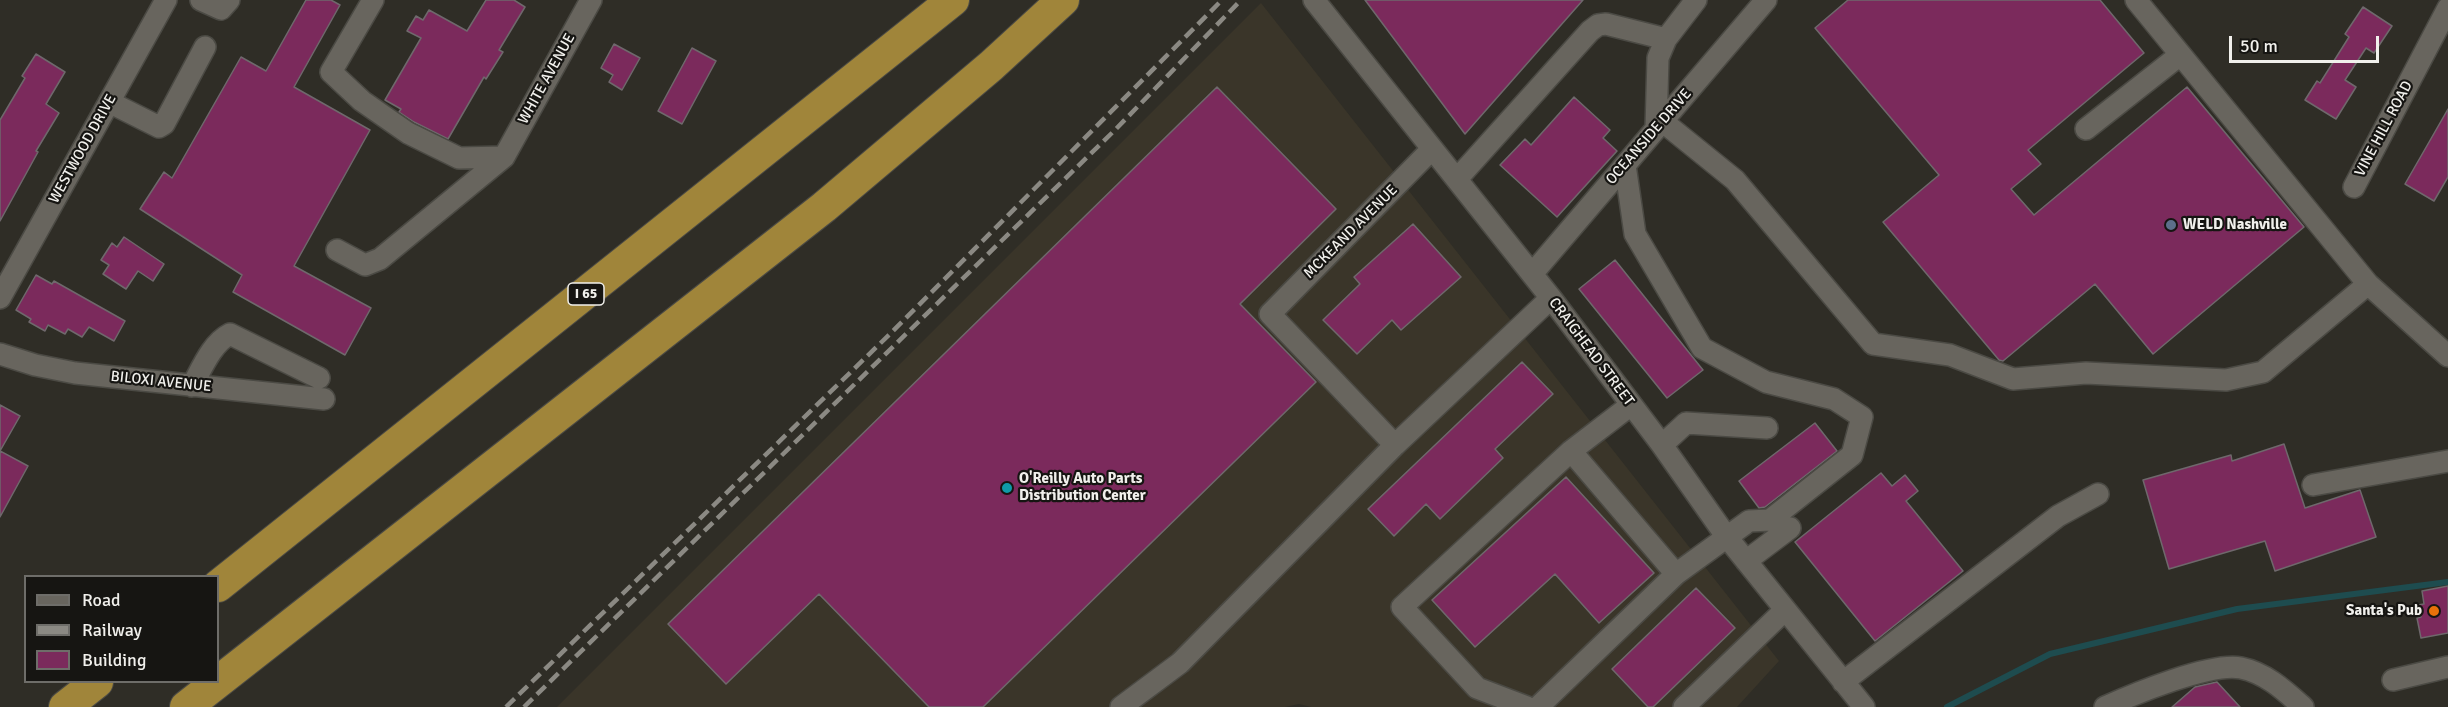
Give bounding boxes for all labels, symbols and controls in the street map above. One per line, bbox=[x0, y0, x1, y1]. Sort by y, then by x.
scale bar bbox=[2232, 24, 2382, 62]
street label: WHITE AVENUE bbox=[515, 31, 579, 127]
text: 50 m bbox=[2240, 35, 2278, 57]
street label: VINE HILL ROAD bbox=[2351, 78, 2417, 180]
street label: OCEANSIDE DRIVE bbox=[1602, 85, 1696, 189]
street label: WESTWOOD DRIVE bbox=[46, 91, 120, 207]
street label: MCKEAND AVENUE bbox=[1300, 181, 1402, 283]
place label: WELD Nashville bbox=[2183, 216, 2287, 234]
marker: WELD Nashville bbox=[2164, 218, 2178, 232]
road number: I 65 bbox=[568, 283, 604, 305]
street label: CRAIGHEAD STREET bbox=[1544, 294, 1638, 410]
street label: BILOXI AVENUE bbox=[110, 368, 212, 396]
place label: O'Reilly Auto Parts Distribution Center bbox=[1019, 470, 1146, 505]
marker: O'Reilly Auto Parts Distribution Center bbox=[1000, 481, 1014, 495]
legend bbox=[24, 575, 219, 683]
text: Road bbox=[82, 589, 121, 611]
place label: Santa's Pub bbox=[2346, 602, 2422, 620]
marker: Santa's Pub bbox=[2427, 604, 2441, 618]
text: Railway bbox=[82, 619, 142, 641]
text: Building bbox=[82, 649, 146, 671]

